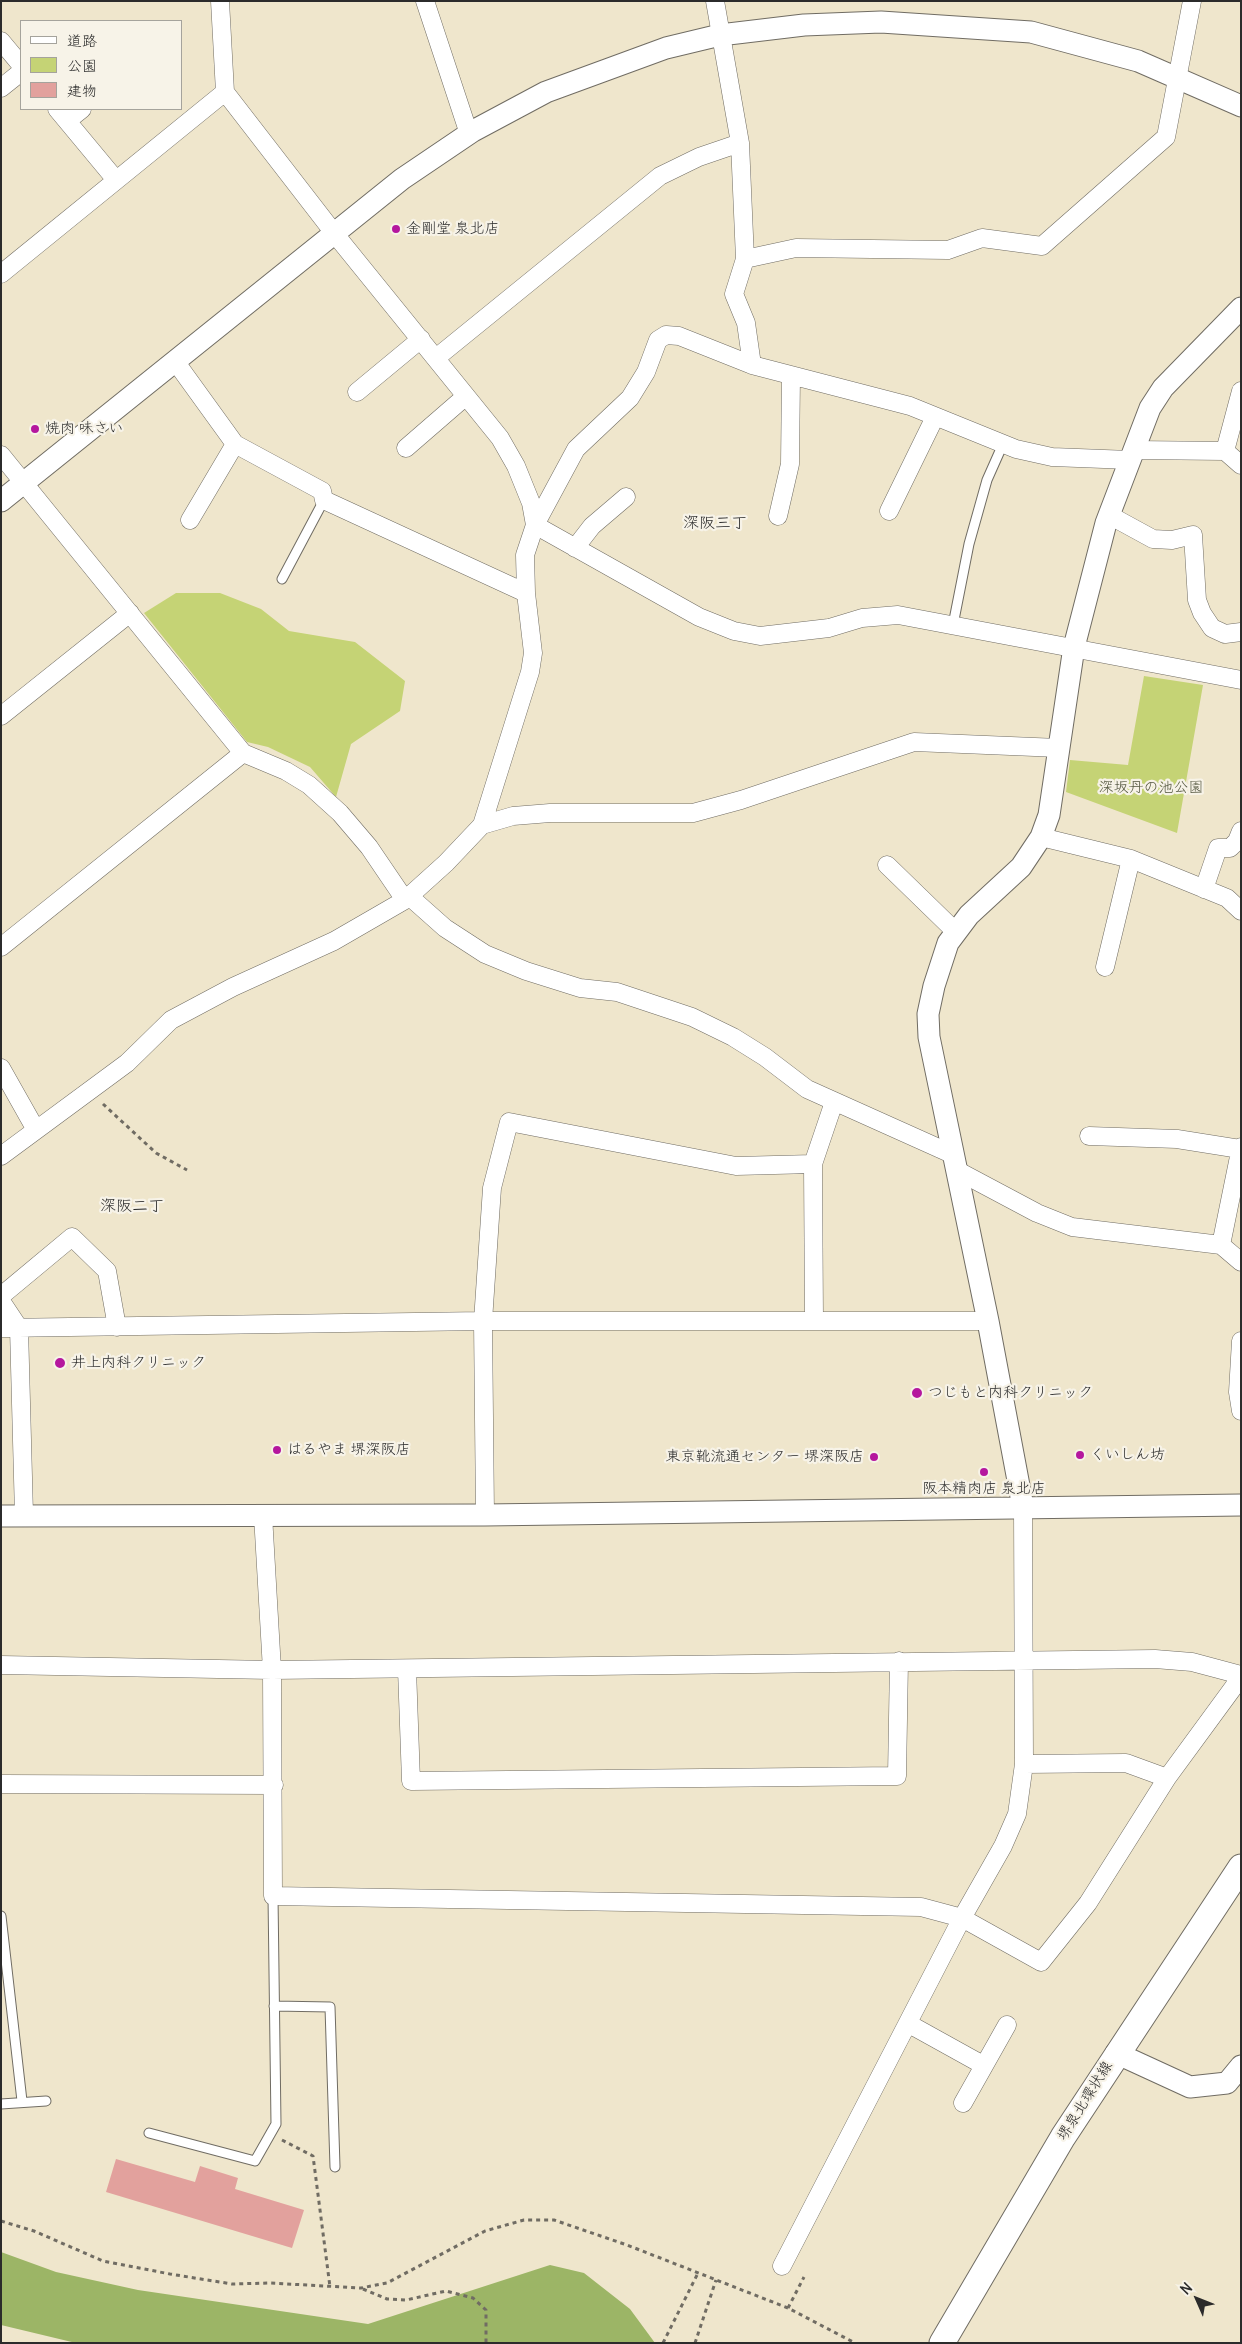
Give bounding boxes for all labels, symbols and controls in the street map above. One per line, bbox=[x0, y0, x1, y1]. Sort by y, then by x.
legend bbox=[20, 20, 182, 110]
text: 道路 bbox=[67, 31, 97, 50]
text: 公園 bbox=[67, 56, 97, 75]
text: 建物 bbox=[67, 81, 97, 100]
place label: 金剛堂 泉北店 bbox=[406, 220, 500, 238]
marker: 金剛堂 泉北店 bbox=[390, 223, 402, 235]
place label: 焼肉 味さい bbox=[45, 420, 124, 438]
marker: 焼肉 味さい bbox=[29, 423, 41, 435]
district label: 深阪三丁 bbox=[683, 513, 747, 533]
park label: 深坂丹の池公園 bbox=[1099, 779, 1203, 797]
district label: 深阪二丁 bbox=[100, 1196, 164, 1216]
place label: 井上内科クリニック bbox=[71, 1354, 206, 1372]
marker: 井上内科クリニック bbox=[53, 1356, 67, 1370]
place label: つじもと内科クリニック bbox=[928, 1384, 1093, 1402]
marker: つじもと内科クリニック bbox=[910, 1386, 924, 1400]
place label: はるやま 堺深阪店 bbox=[287, 1441, 411, 1459]
marker: はるやま 堺深阪店 bbox=[271, 1444, 283, 1456]
place label: くいしん坊 bbox=[1090, 1446, 1165, 1464]
place label: 東京靴流通センター 堺深阪店 bbox=[665, 1448, 864, 1466]
marker: くいしん坊 bbox=[1074, 1449, 1086, 1461]
marker: 東京靴流通センター 堺深阪店 bbox=[868, 1451, 880, 1463]
marker: 阪本精肉店 泉北店 bbox=[978, 1466, 990, 1478]
place label: 阪本精肉店 泉北店 bbox=[922, 1480, 1046, 1498]
street label: 堺泉北環状線 bbox=[1054, 2058, 1116, 2144]
north arrow bbox=[1172, 2274, 1222, 2324]
text: N bbox=[1176, 2279, 1196, 2298]

